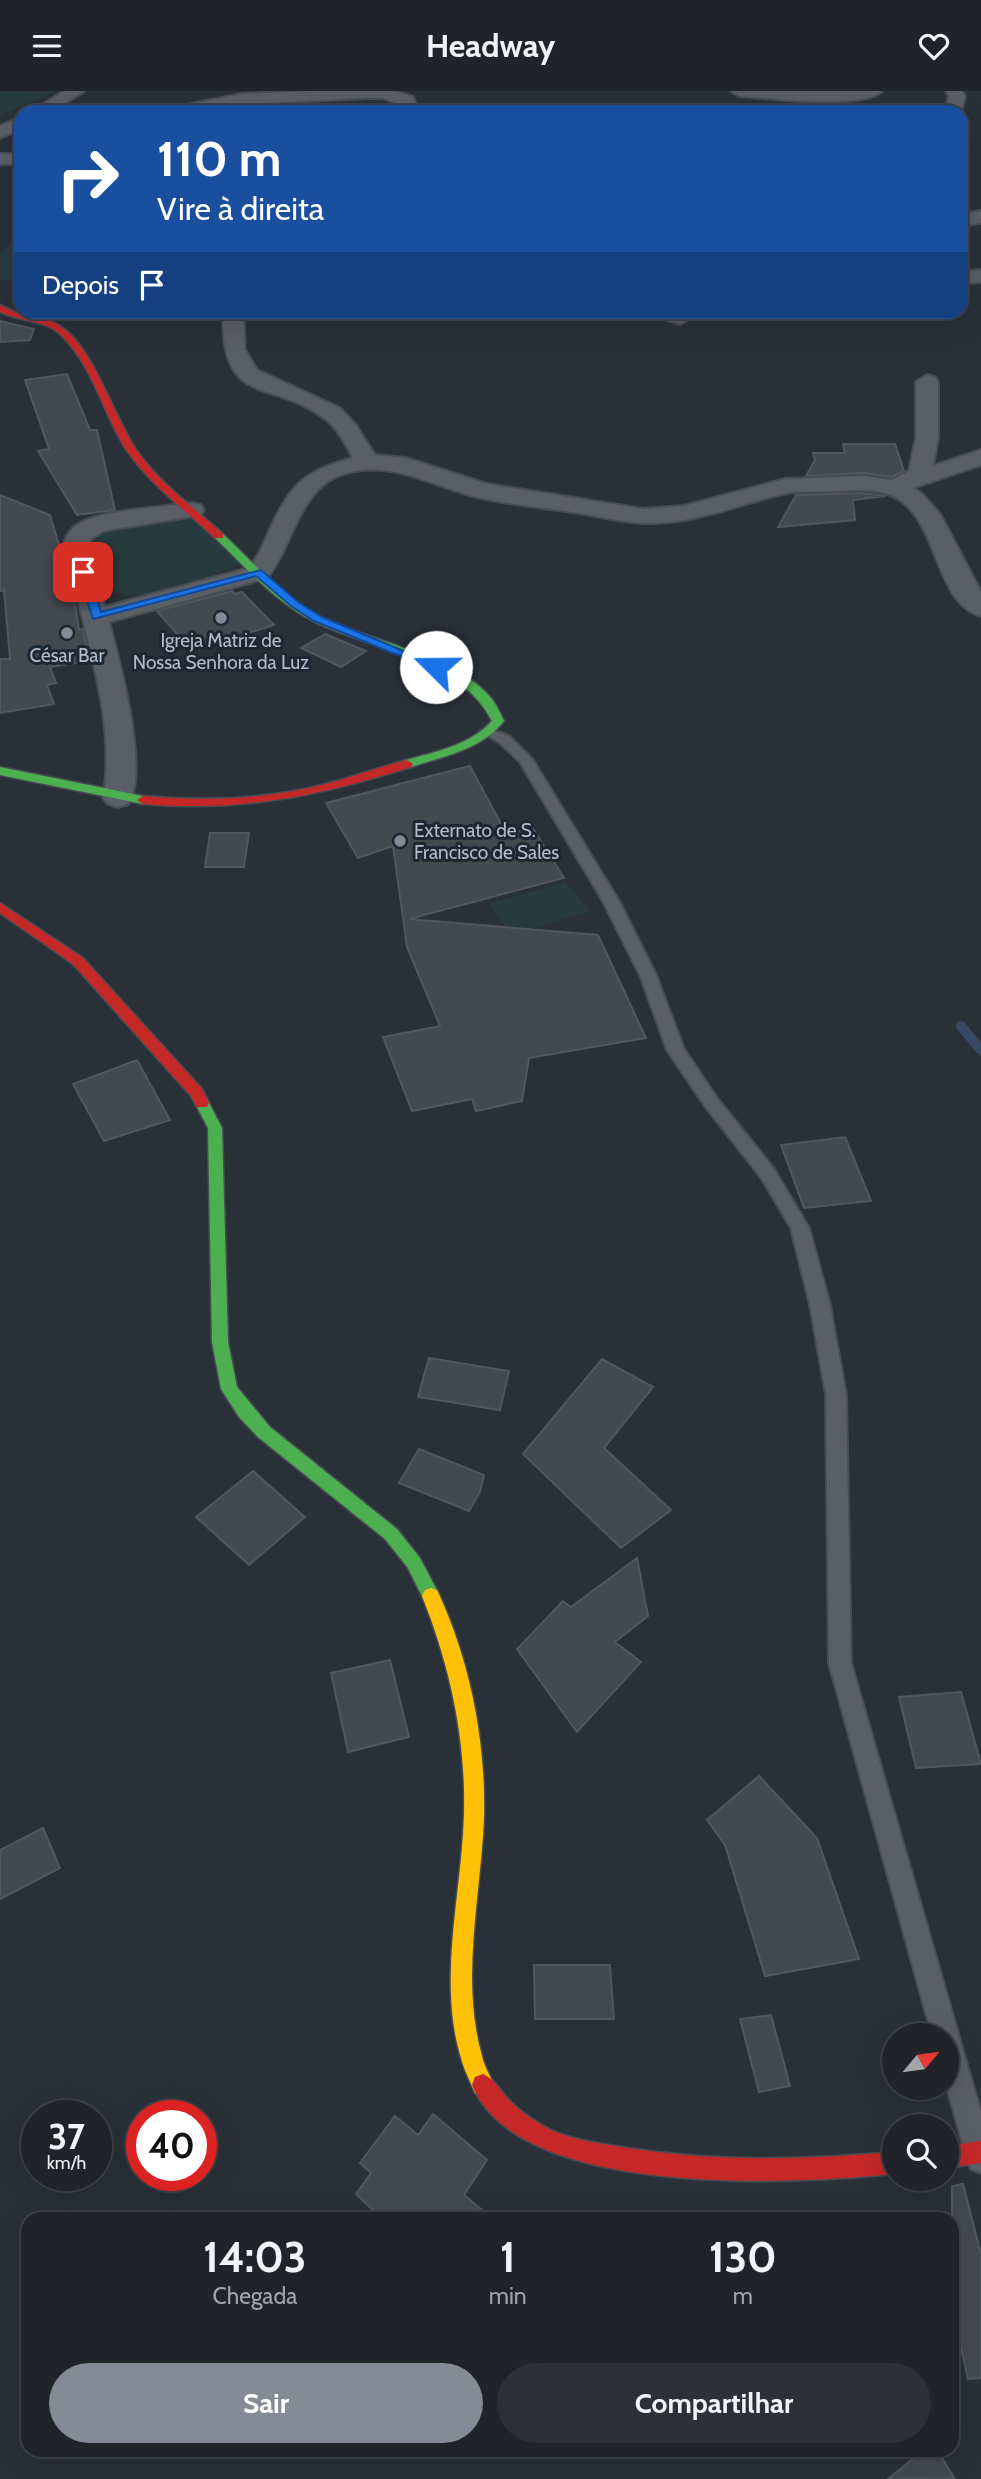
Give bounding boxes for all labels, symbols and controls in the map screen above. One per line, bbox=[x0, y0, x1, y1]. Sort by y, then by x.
text: Headway bbox=[426, 26, 555, 65]
icon: menu bbox=[28, 27, 66, 65]
icon: heart bbox=[915, 27, 953, 65]
text: 110 m bbox=[157, 129, 281, 188]
icon: right bbox=[42, 133, 133, 224]
text: Vire à direita bbox=[157, 189, 324, 228]
icon: arrive bbox=[133, 266, 171, 304]
text: Depois bbox=[42, 269, 119, 301]
pin bbox=[53, 542, 113, 602]
icon: arrive bbox=[64, 553, 102, 591]
marker: Igreja Matriz de Nossa Senhora da Luz bbox=[213, 610, 229, 626]
marker: César Bar bbox=[59, 625, 75, 641]
place label: Igreja Matriz de Nossa Senhora da Luz bbox=[133, 629, 309, 674]
position arrow bbox=[399, 630, 473, 704]
place label: César Bar bbox=[30, 644, 104, 667]
place label: Externato de S. Francisco de Sales bbox=[414, 819, 559, 864]
marker: Externato de S. Francisco de Sales bbox=[392, 833, 408, 849]
north arrow bbox=[882, 2023, 959, 2100]
map controls bbox=[882, 2023, 959, 2191]
speed limit sign: 40 bbox=[126, 2100, 217, 2191]
button: search bbox=[882, 2114, 959, 2191]
text: 37 bbox=[48, 2115, 85, 2158]
text: km/h bbox=[47, 2152, 86, 2174]
text: 14:03 bbox=[203, 2231, 306, 2283]
text: 1 bbox=[500, 2231, 515, 2283]
text: 130 bbox=[709, 2231, 777, 2283]
text: Chegada bbox=[213, 2282, 297, 2310]
text: min bbox=[489, 2282, 527, 2310]
text: m bbox=[733, 2282, 753, 2310]
button: Sair bbox=[49, 2363, 483, 2443]
button: Compartilhar bbox=[497, 2363, 931, 2443]

